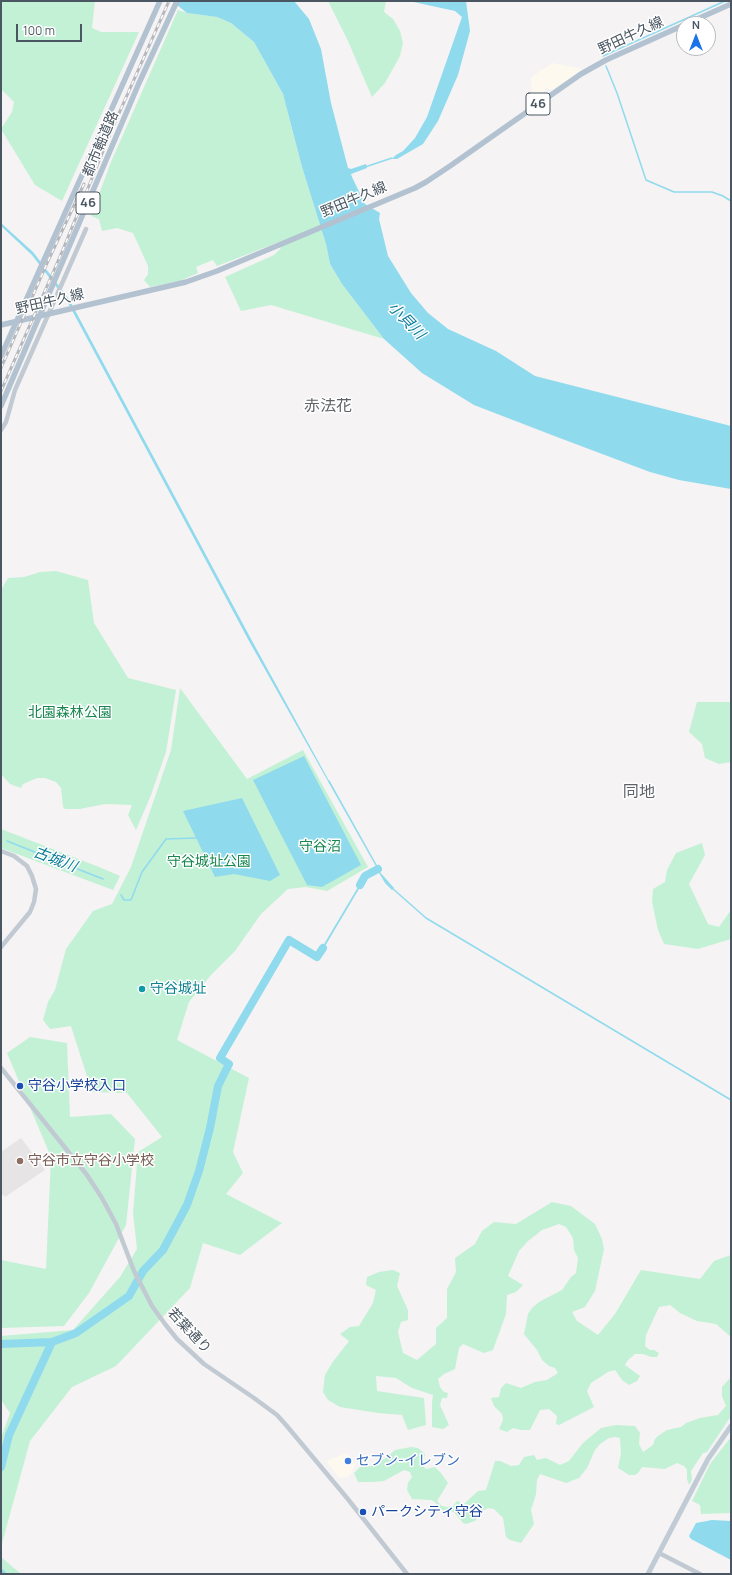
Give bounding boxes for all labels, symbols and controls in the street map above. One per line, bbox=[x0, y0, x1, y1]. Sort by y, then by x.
street label: 野田牛久線 bbox=[596, 14, 666, 58]
scale bar bbox=[18, 16, 84, 42]
north arrow bbox=[676, 16, 716, 56]
text: N bbox=[692, 17, 700, 32]
text: 100 m bbox=[23, 22, 55, 39]
road number: 46 bbox=[526, 93, 550, 115]
street label: 都市軸道路 bbox=[80, 109, 122, 179]
street label: 野田牛久線 bbox=[319, 179, 389, 221]
road number: 46 bbox=[76, 192, 100, 214]
street label: 野田牛久線 bbox=[14, 286, 86, 318]
water label: 小貝川 bbox=[384, 299, 428, 343]
district label: 赤法花 bbox=[304, 397, 352, 417]
park label: 北園森林公園 bbox=[28, 705, 112, 721]
district label: 同地 bbox=[623, 783, 655, 803]
park label: 守谷沼 bbox=[299, 839, 341, 855]
water label: 古城川 bbox=[31, 844, 79, 876]
park label: 守谷城址公園 bbox=[167, 854, 251, 870]
place label: 守谷城址 bbox=[150, 981, 206, 997]
marker: 守谷城址 bbox=[137, 984, 147, 994]
place label: 守谷小学校入口 bbox=[28, 1078, 126, 1094]
marker: 守谷小学校入口 bbox=[15, 1081, 25, 1091]
place label: 守谷市立守谷小学校 bbox=[28, 1153, 154, 1169]
marker: 守谷市立守谷小学校 bbox=[15, 1156, 25, 1166]
street label: 若葉通り bbox=[164, 1305, 214, 1357]
place label: セブン-イレブン bbox=[356, 1453, 460, 1469]
marker: セブン-イレブン bbox=[343, 1456, 353, 1466]
place label: パークシティ守谷 bbox=[371, 1504, 483, 1520]
marker: パークシティ守谷 bbox=[358, 1507, 368, 1517]

